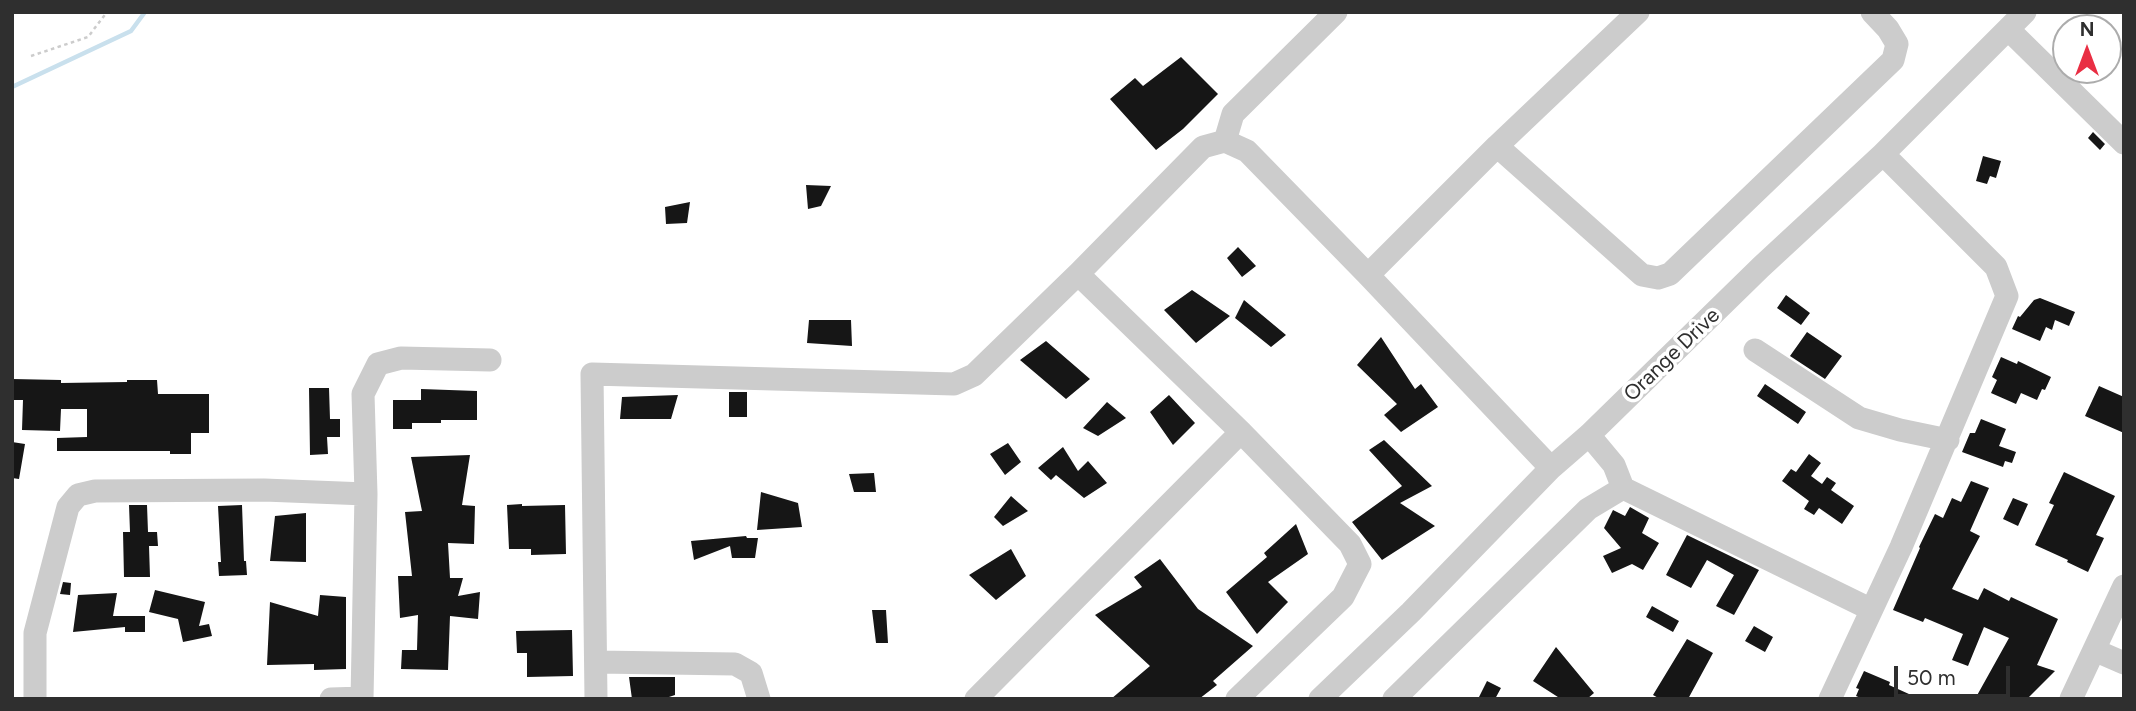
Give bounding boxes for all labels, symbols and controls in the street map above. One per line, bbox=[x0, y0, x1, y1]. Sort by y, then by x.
north arrow bbox=[2052, 14, 2122, 84]
text: N bbox=[2080, 18, 2094, 41]
street label: Orange Drive bbox=[1619, 303, 1725, 407]
scale bar bbox=[1898, 652, 2014, 696]
text: 50 m bbox=[1907, 665, 1956, 690]

